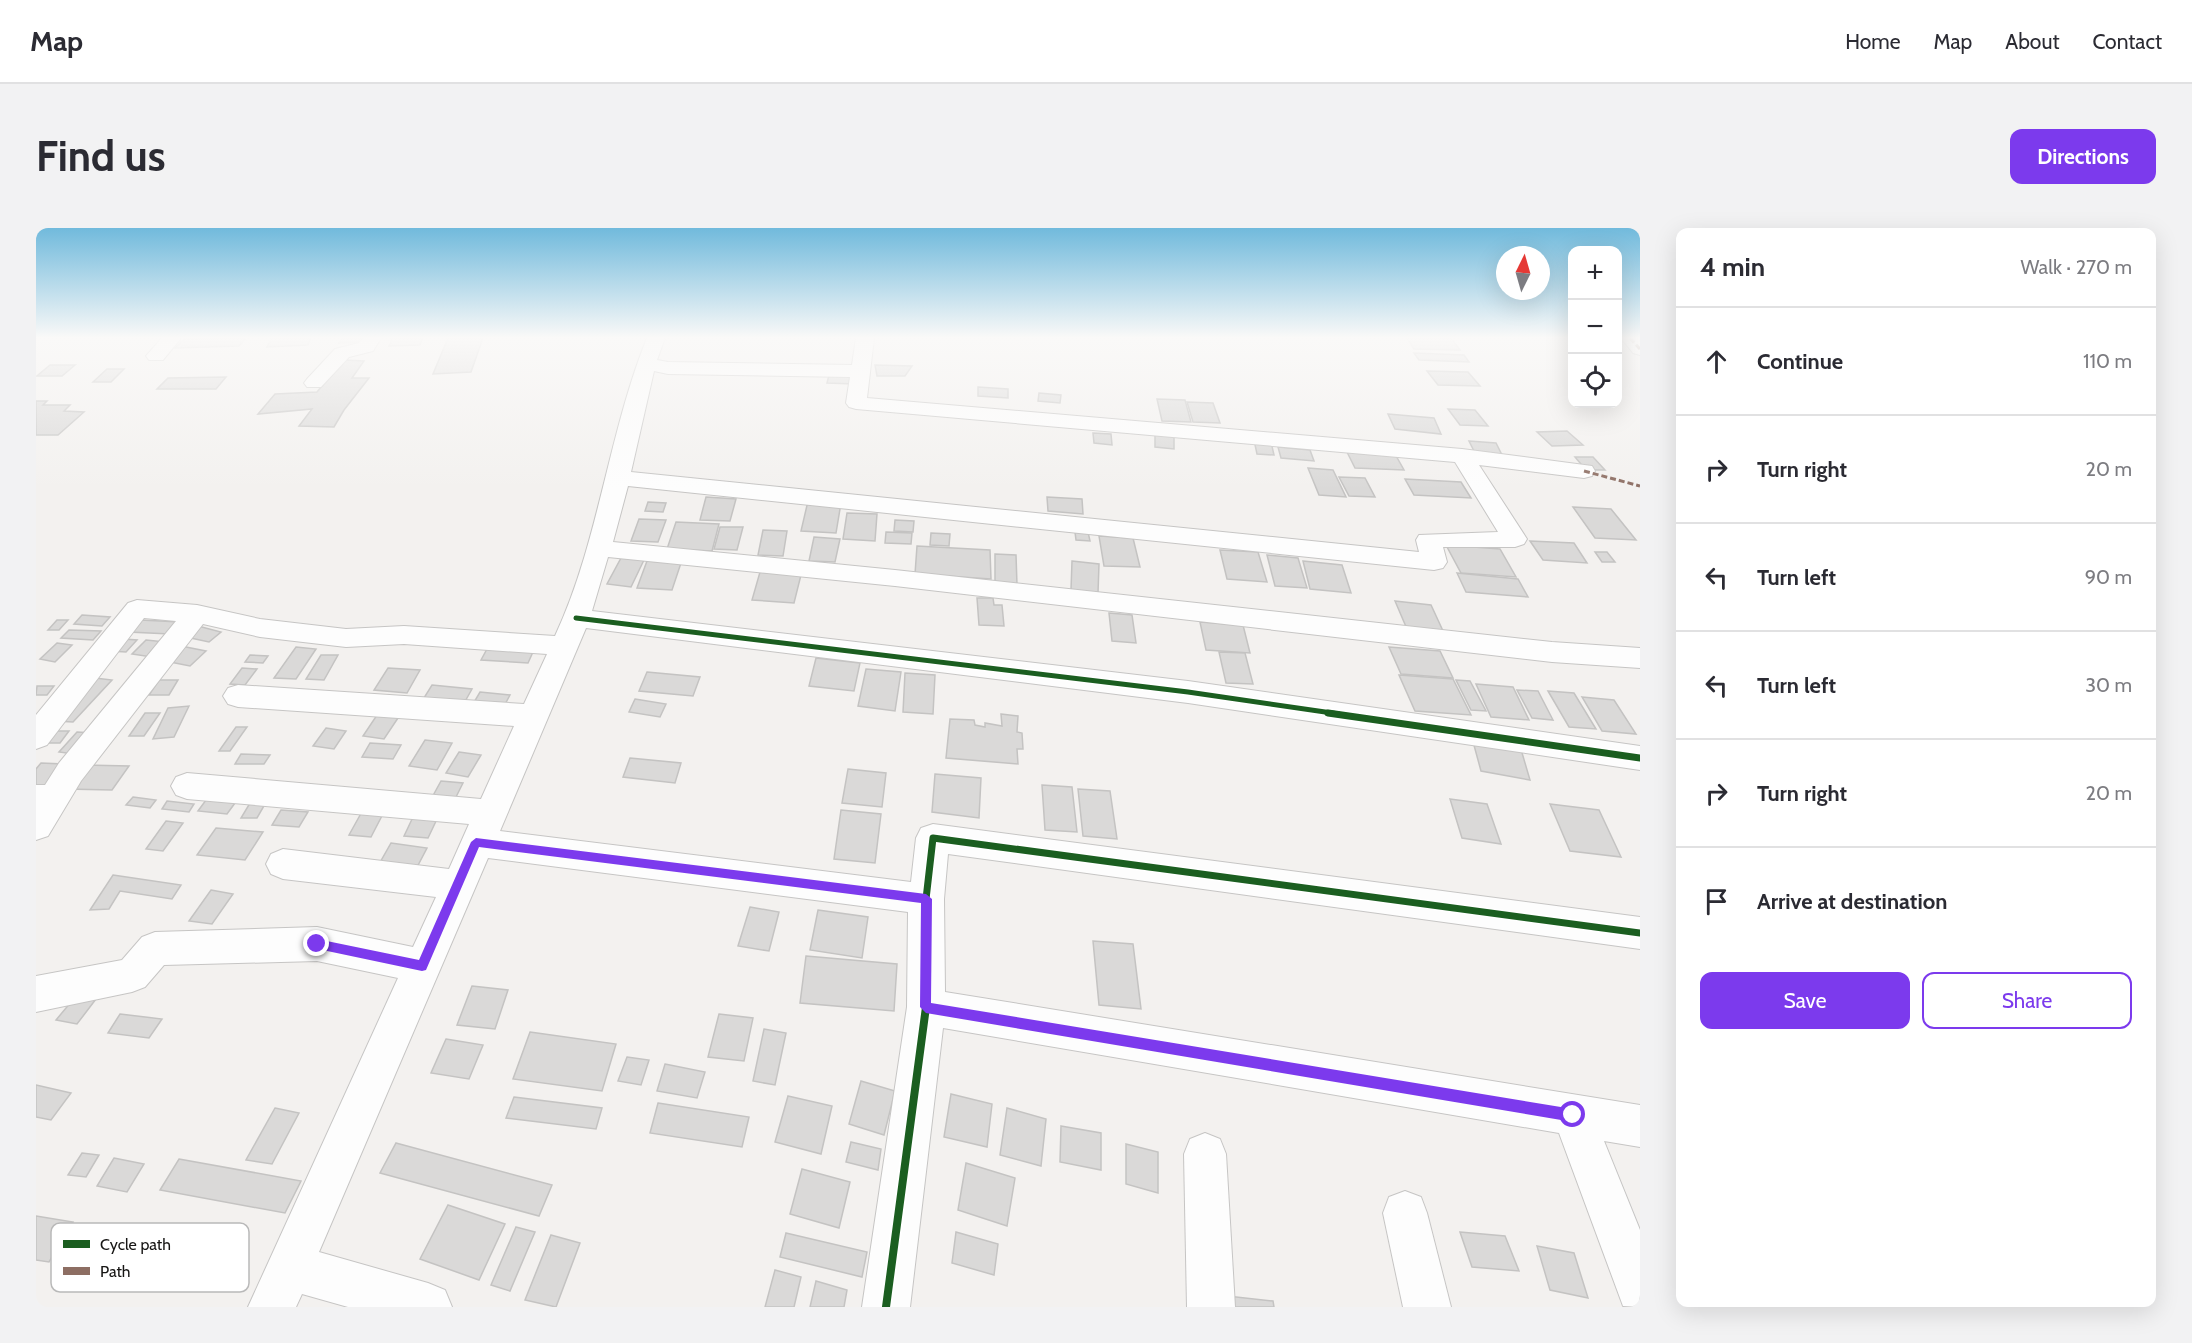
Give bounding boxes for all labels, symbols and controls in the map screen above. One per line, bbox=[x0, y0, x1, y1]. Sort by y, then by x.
text: Map bbox=[30, 24, 83, 58]
text: Home bbox=[1845, 29, 1901, 54]
text: Map bbox=[1934, 29, 1972, 54]
text: About bbox=[2005, 29, 2059, 54]
text: Contact bbox=[2092, 29, 2162, 54]
button: Directions bbox=[2010, 129, 2156, 184]
text: Find us bbox=[36, 130, 165, 182]
north arrow bbox=[1496, 246, 1550, 300]
map controls bbox=[1568, 246, 1622, 408]
button: + bbox=[1568, 246, 1622, 300]
text: 4 min bbox=[1700, 251, 1765, 283]
text: Walk · 270 m bbox=[2020, 255, 2132, 279]
button: − bbox=[1568, 300, 1622, 354]
icon: ahead bbox=[1700, 345, 1733, 378]
text: Continue bbox=[1757, 348, 1843, 375]
text: 110 m bbox=[2083, 349, 2132, 373]
button: locate bbox=[1568, 354, 1622, 408]
icon: right bbox=[1700, 453, 1733, 486]
text: Turn right bbox=[1757, 456, 1847, 483]
text: 20 m bbox=[2086, 457, 2132, 481]
icon: left bbox=[1700, 561, 1733, 594]
text: Turn left bbox=[1757, 564, 1836, 591]
text: 90 m bbox=[2085, 565, 2132, 589]
icon: left bbox=[1700, 669, 1733, 702]
text: Turn left bbox=[1757, 672, 1836, 699]
text: 30 m bbox=[2085, 673, 2132, 697]
icon: right bbox=[1700, 777, 1733, 810]
text: Turn right bbox=[1757, 780, 1847, 807]
text: 20 m bbox=[2086, 781, 2132, 805]
icon: arrive bbox=[1700, 885, 1733, 918]
text: Arrive at destination bbox=[1757, 888, 1947, 915]
route end bbox=[303, 930, 329, 956]
button: Save bbox=[1700, 972, 1910, 1029]
button: Share bbox=[1922, 972, 2132, 1029]
route start bbox=[1559, 1101, 1585, 1127]
legend bbox=[51, 1223, 249, 1292]
text: Cycle path bbox=[100, 1235, 171, 1254]
text: Path bbox=[100, 1262, 131, 1281]

